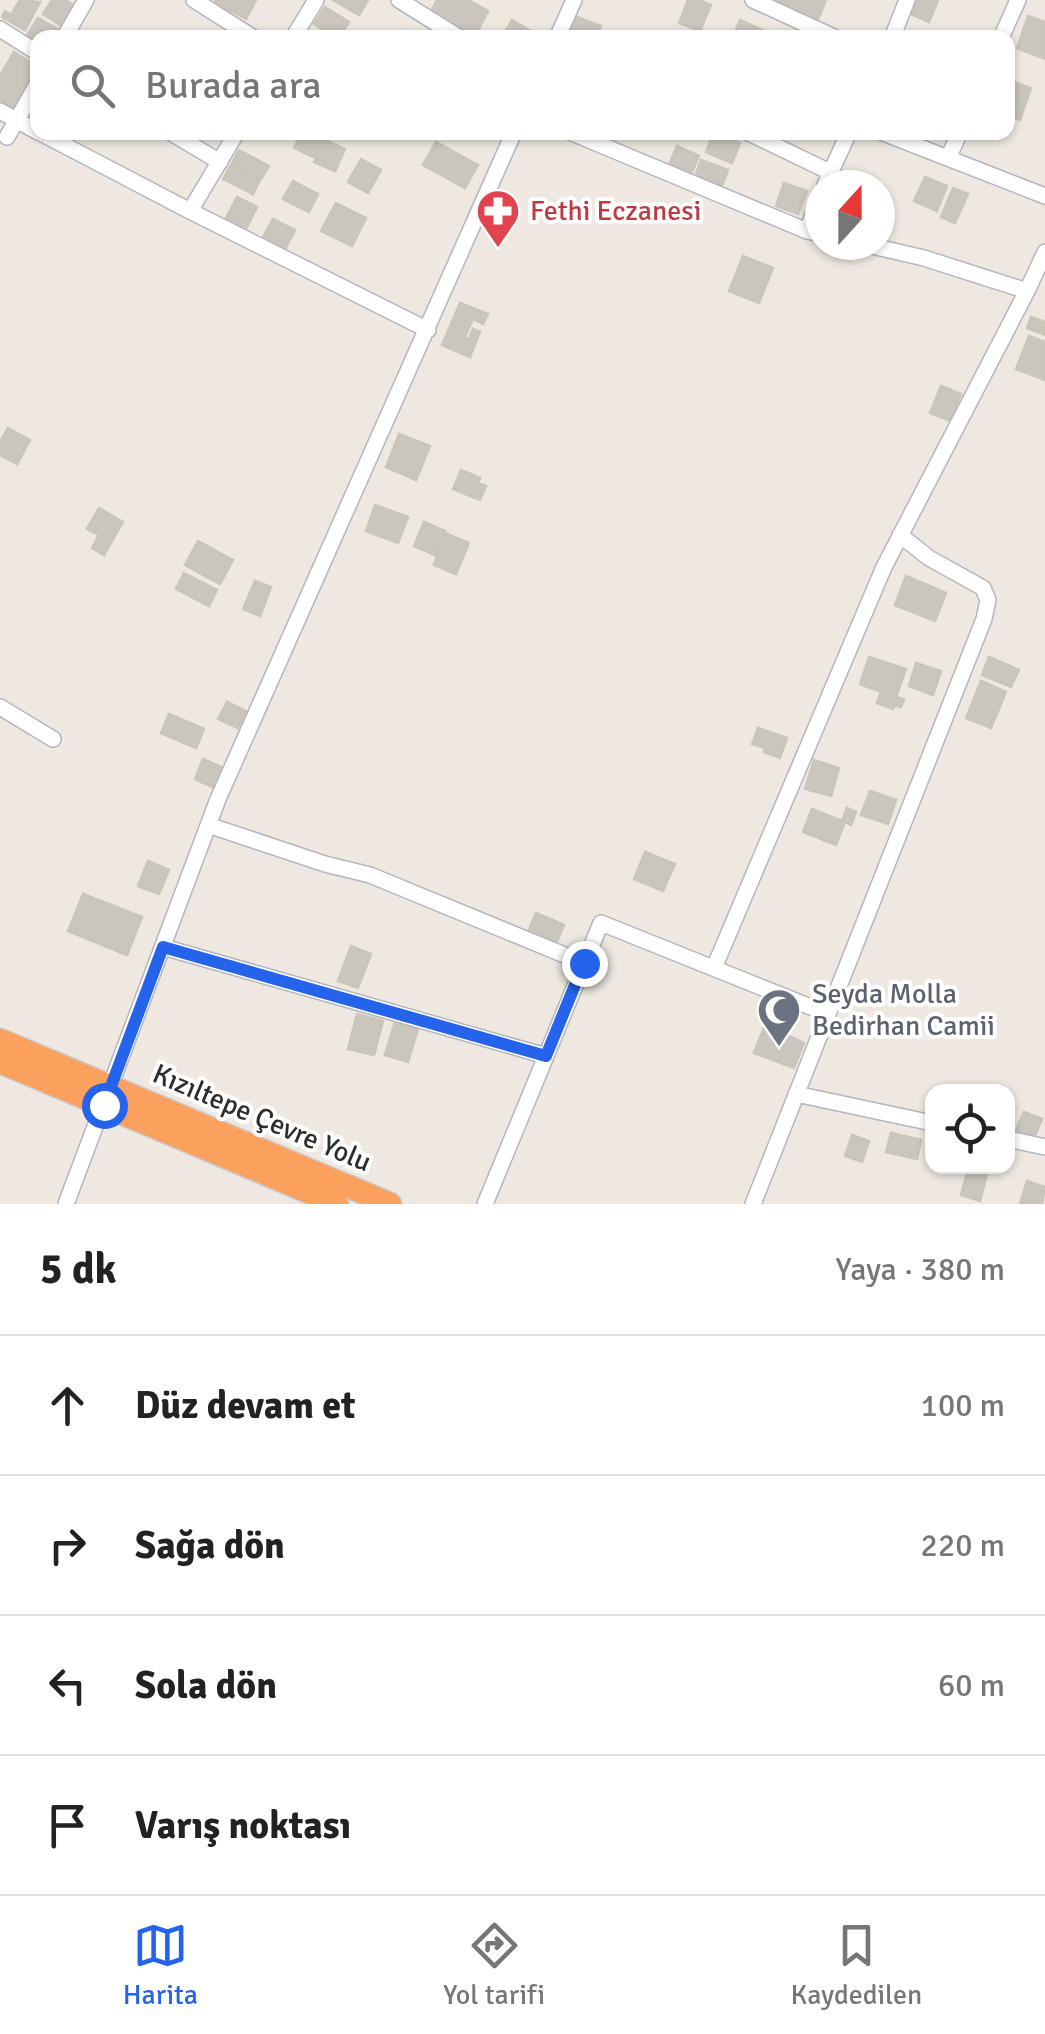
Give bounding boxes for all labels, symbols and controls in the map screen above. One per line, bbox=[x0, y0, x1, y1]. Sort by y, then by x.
search box bbox=[30, 30, 1015, 140]
icon: search bbox=[65, 58, 120, 113]
text: Burada ara bbox=[145, 62, 322, 109]
north arrow bbox=[805, 170, 895, 260]
pharmacy icon: Fethi Eczanesi bbox=[475, 188, 521, 249]
place label: Fethi Eczanesi bbox=[530, 194, 701, 228]
route end bbox=[562, 941, 608, 987]
place label: Seyda Molla Bedirhan Camii bbox=[812, 977, 995, 1043]
mosque icon: Seyda Molla Bedirhan Camii bbox=[756, 987, 802, 1048]
street label: Kızıltepe Çevre Yolu bbox=[148, 1057, 376, 1179]
route start bbox=[82, 1083, 128, 1129]
map controls bbox=[925, 1084, 1015, 1174]
button: locate bbox=[925, 1084, 1015, 1174]
text: 5 dk bbox=[40, 1244, 117, 1295]
text: Yaya · 380 m bbox=[836, 1250, 1005, 1289]
icon: ahead bbox=[40, 1378, 95, 1433]
text: Düz devam et bbox=[135, 1382, 355, 1429]
text: 100 m bbox=[921, 1386, 1005, 1425]
icon: right bbox=[40, 1518, 95, 1573]
text: Sağa dön bbox=[135, 1522, 285, 1569]
text: 220 m bbox=[921, 1526, 1005, 1565]
icon: left bbox=[40, 1658, 95, 1713]
text: Sola dön bbox=[135, 1662, 277, 1709]
text: 60 m bbox=[938, 1666, 1005, 1705]
icon: arrive bbox=[40, 1798, 95, 1853]
text: Varış noktası bbox=[135, 1802, 351, 1849]
tab: Harita bbox=[123, 1918, 198, 2012]
tab: Yol tarifi bbox=[443, 1918, 545, 2012]
tab: Kaydedilen bbox=[790, 1918, 922, 2012]

